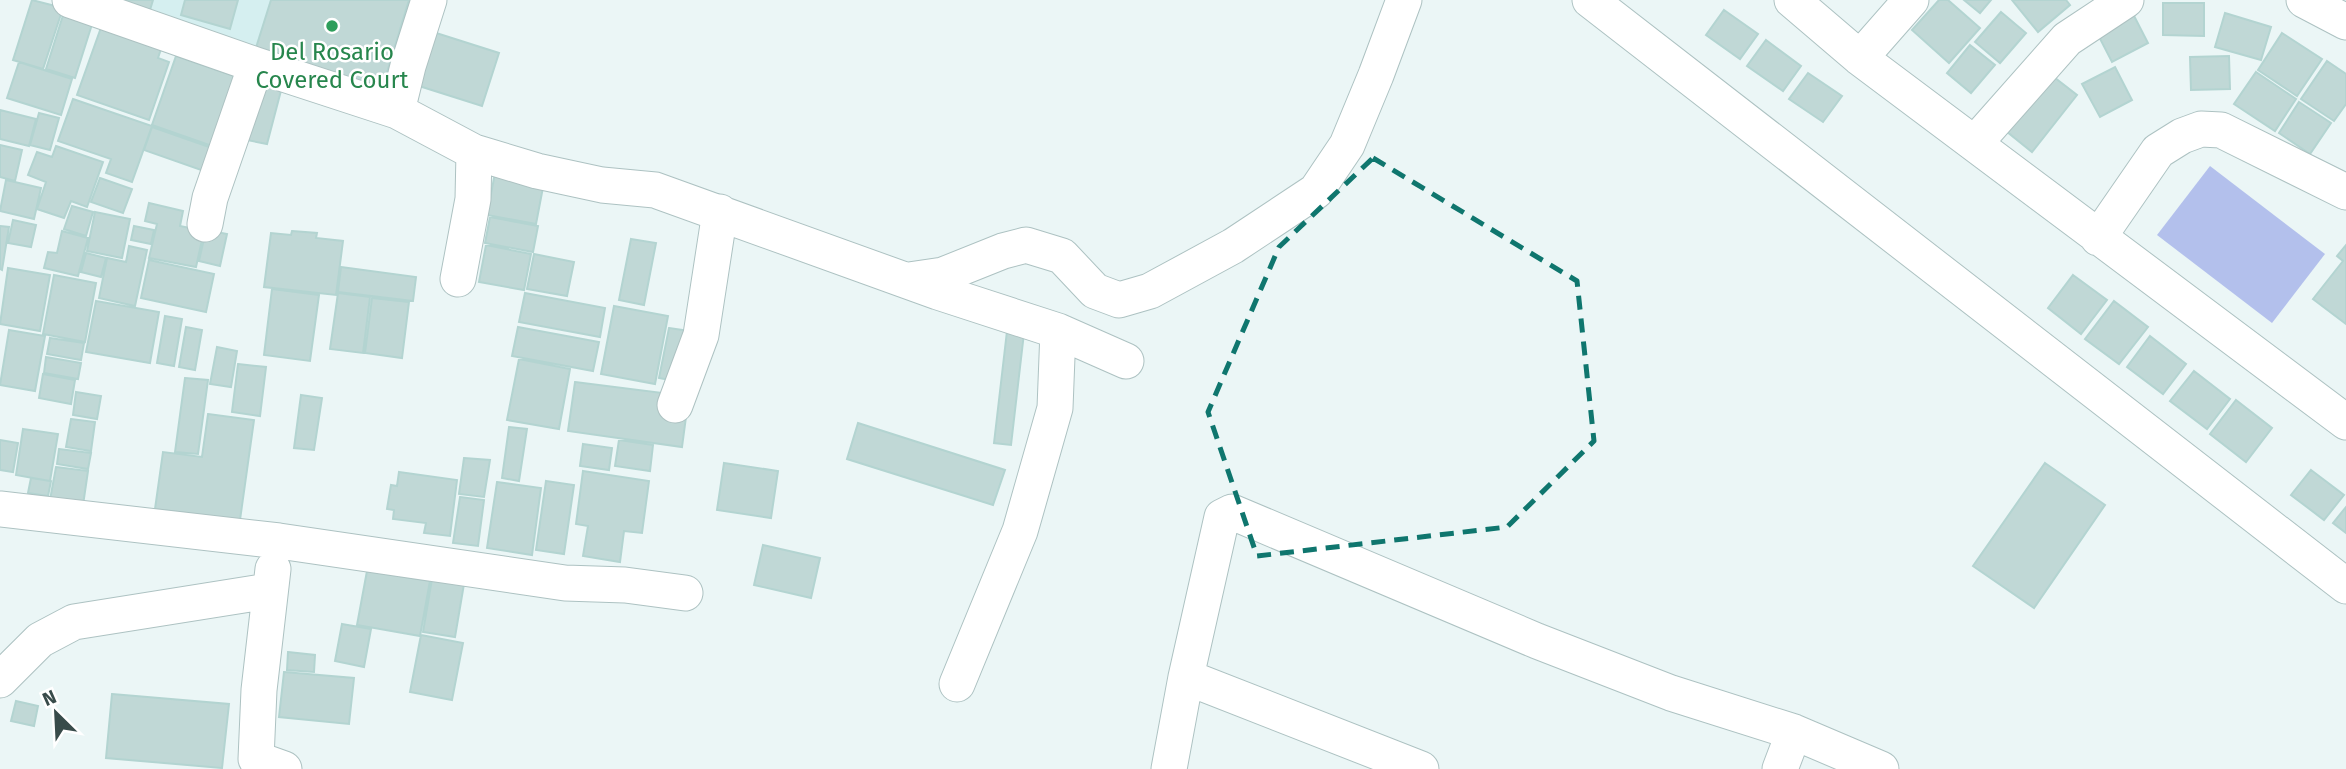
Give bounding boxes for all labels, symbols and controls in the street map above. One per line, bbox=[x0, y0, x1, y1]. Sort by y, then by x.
marker: Del Rosario Covered Court bbox=[324, 18, 340, 34]
place label: Del Rosario Covered Court bbox=[256, 38, 409, 94]
north arrow bbox=[21, 678, 91, 748]
text: N bbox=[39, 685, 60, 711]

